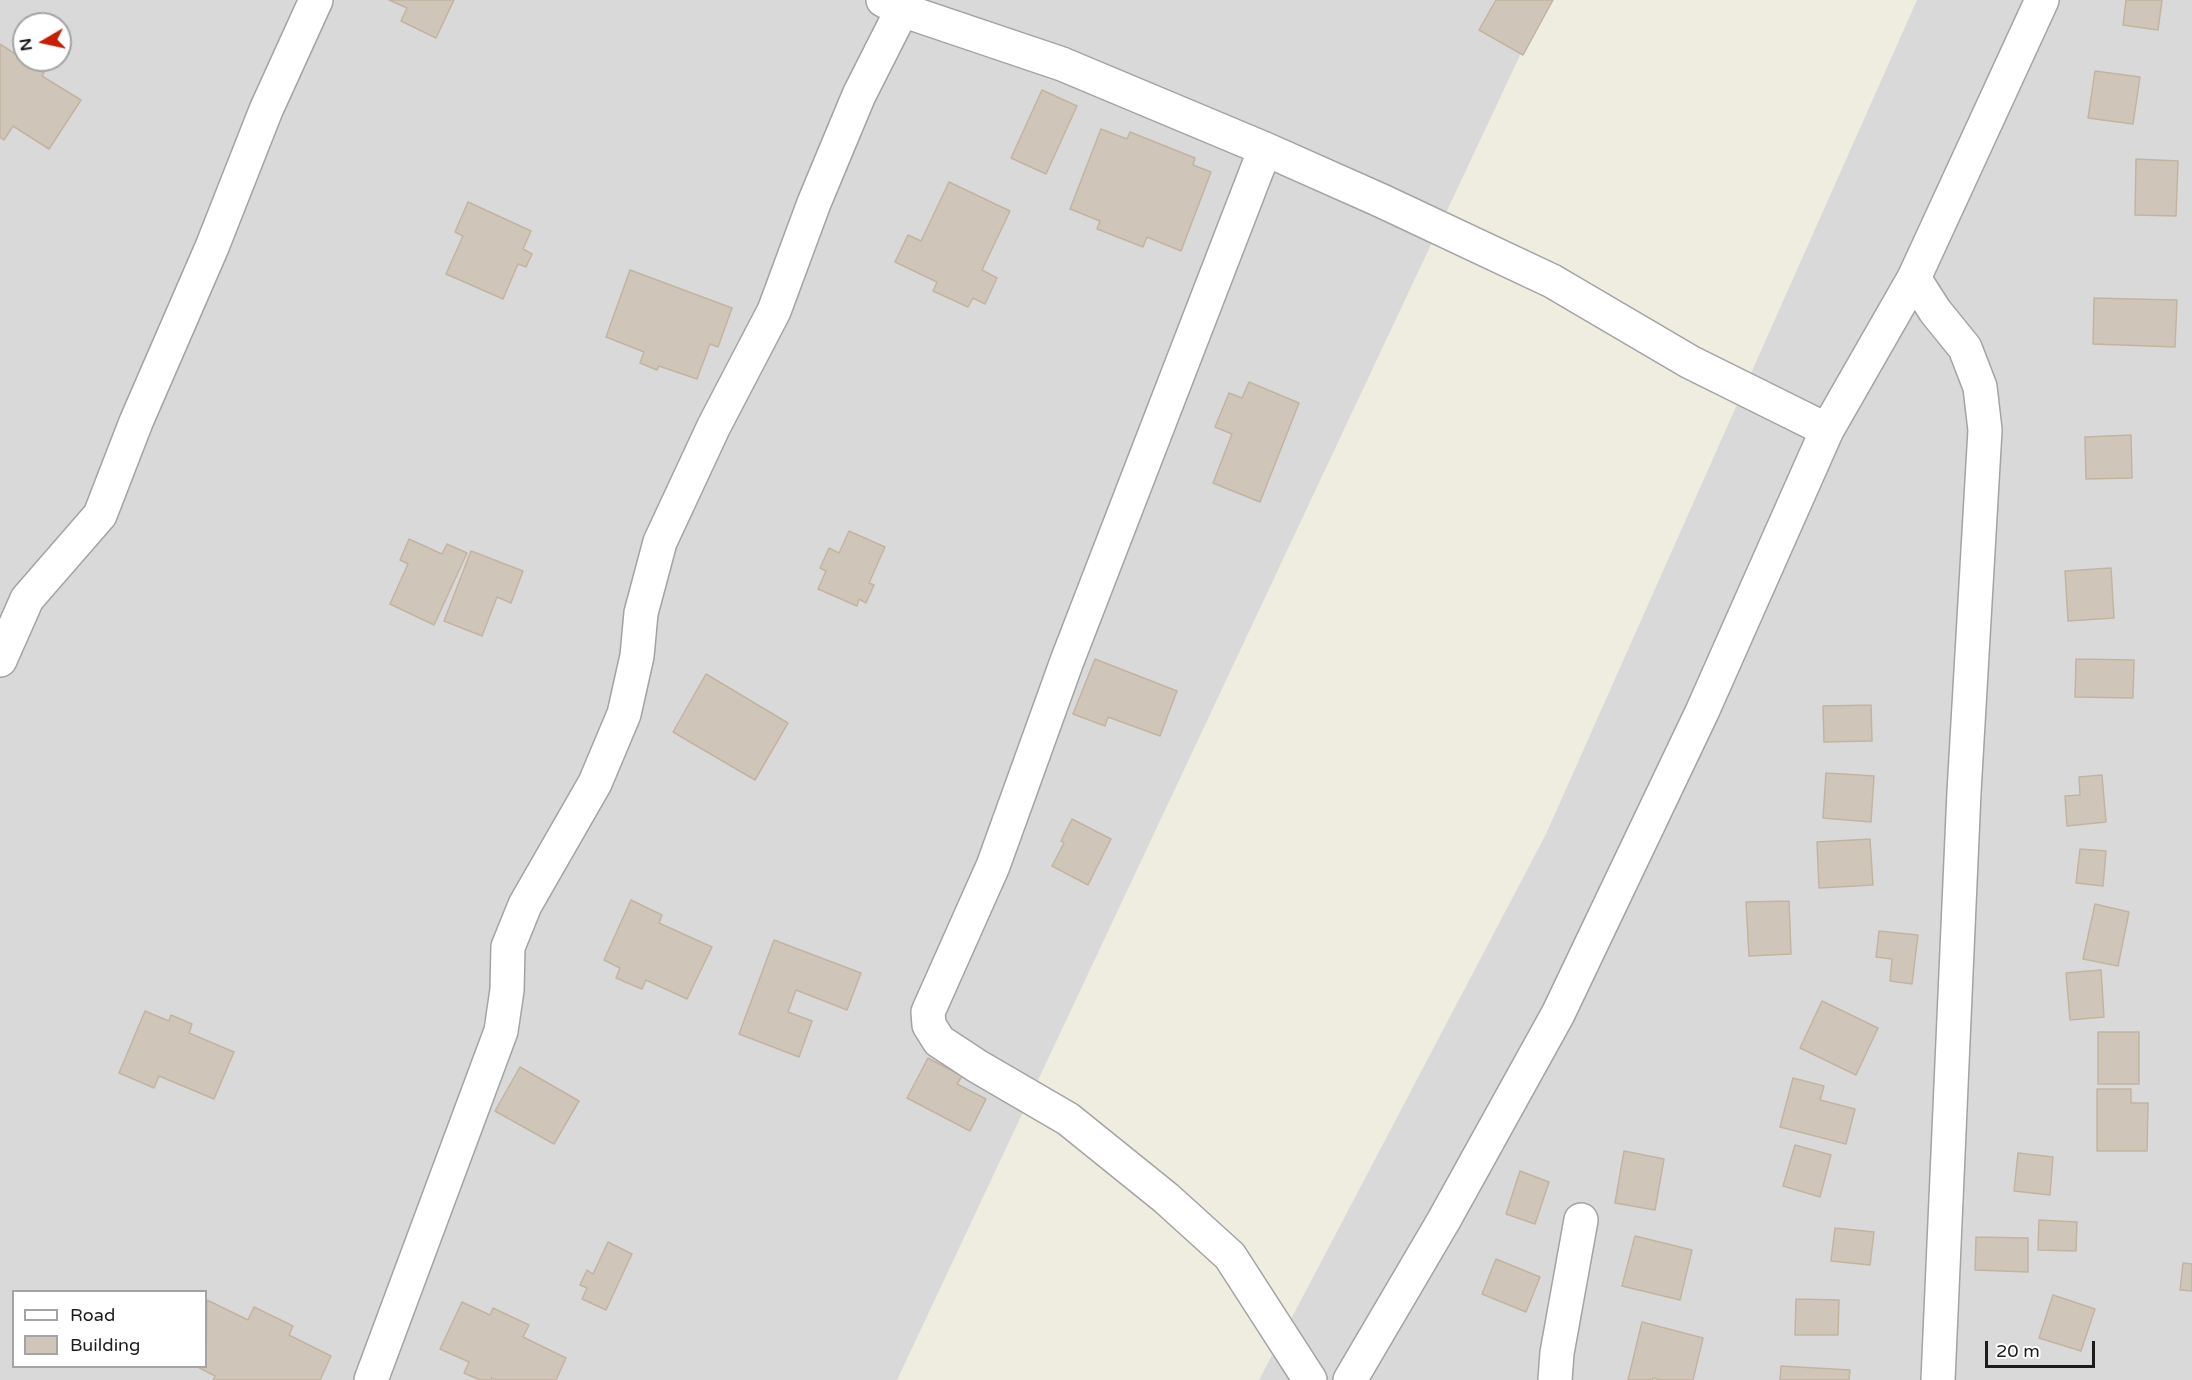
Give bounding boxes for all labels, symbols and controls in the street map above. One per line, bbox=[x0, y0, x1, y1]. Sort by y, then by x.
north arrow bbox=[12, 12, 72, 72]
text: N bbox=[15, 37, 37, 52]
legend bbox=[12, 1290, 207, 1368]
text: Road bbox=[70, 1304, 115, 1326]
scale bar bbox=[1988, 1329, 2098, 1367]
text: Building bbox=[70, 1334, 140, 1356]
text: 20 m bbox=[1996, 1340, 2040, 1362]

